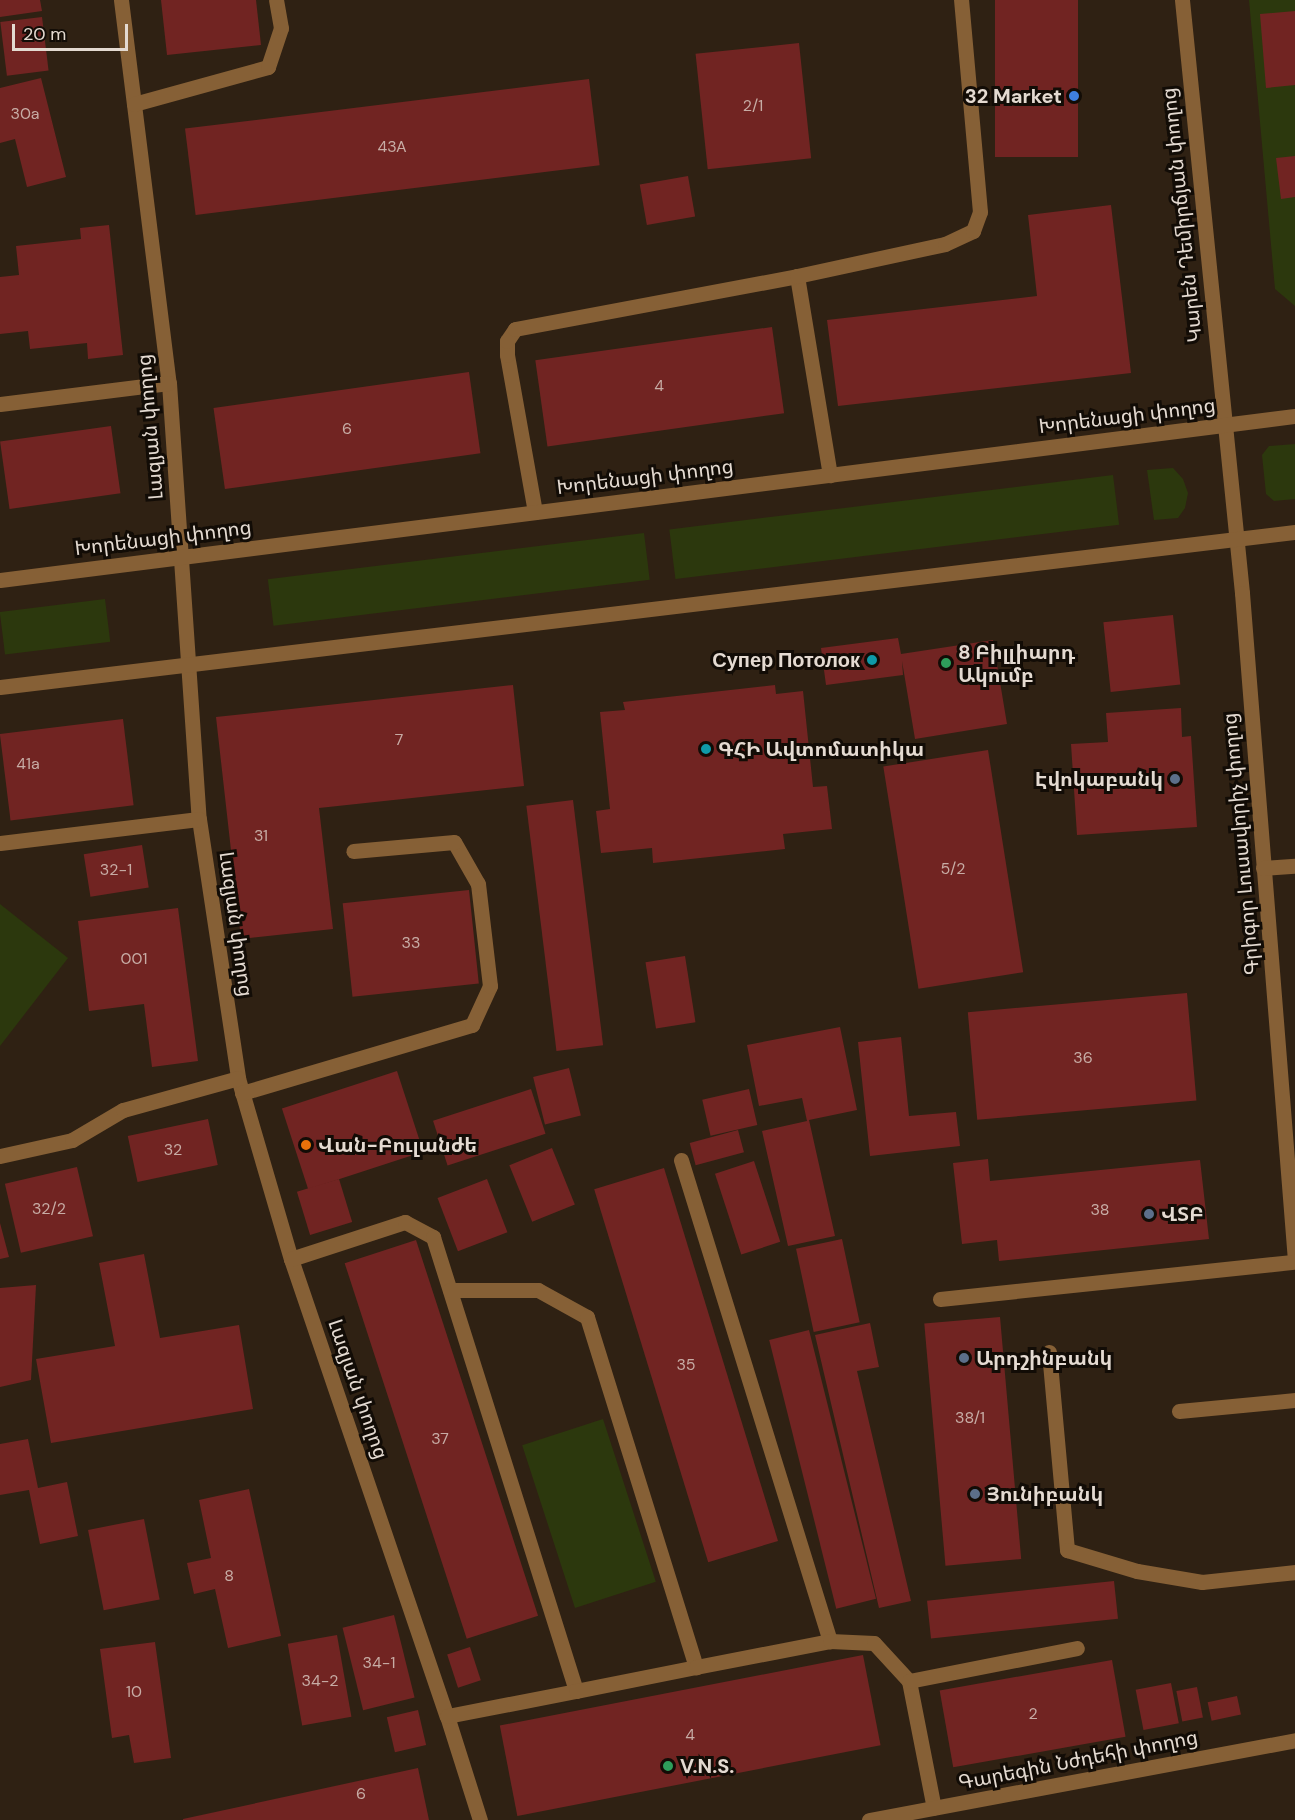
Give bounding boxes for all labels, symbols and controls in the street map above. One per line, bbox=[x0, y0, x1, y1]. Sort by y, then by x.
scale bar bbox=[15, 12, 130, 50]
text: 20 m bbox=[23, 22, 66, 46]
place label: 32 Market bbox=[965, 84, 1062, 108]
street label: Կարեն Դեմիրճյան փողոց bbox=[1157, 87, 1207, 343]
marker: 32 Market bbox=[1067, 89, 1081, 103]
house number: 2/1 bbox=[743, 96, 763, 116]
house number: 30a bbox=[10, 104, 40, 124]
house number: 43A bbox=[377, 137, 407, 157]
street label: Լազյան փողոց bbox=[132, 353, 168, 501]
house number: 4 bbox=[654, 376, 664, 396]
street label: Խորենացի փողոց bbox=[1037, 393, 1217, 439]
house number: 6 bbox=[342, 419, 352, 439]
street label: Խորենացի փողոց bbox=[555, 454, 735, 500]
street label: Խորենացի փողոց bbox=[73, 515, 253, 561]
place label: 8 Բիլլիարդ Ակումբ bbox=[958, 640, 1075, 687]
place label: Супер Потолок bbox=[712, 648, 860, 672]
marker: Супер Потолок bbox=[865, 653, 879, 667]
marker: 8 Բիլլիարդ Ակումբ bbox=[939, 656, 953, 670]
street label: Գրիգոր Լուսավորիչ փողոց bbox=[1218, 712, 1264, 976]
house number: 7 bbox=[395, 730, 403, 750]
place label: ԳՀԻ Ավտոմատիկա bbox=[718, 737, 924, 761]
marker: ԳՀԻ Ավտոմատիկա bbox=[699, 742, 713, 756]
house number: 41a bbox=[16, 754, 40, 774]
place label: Էվոկաբանկ bbox=[1035, 767, 1163, 791]
marker: Էվոկաբանկ bbox=[1168, 772, 1182, 786]
house number: 31 bbox=[254, 826, 268, 846]
street label: Լազյան փողոց bbox=[214, 850, 258, 998]
house number: 5/2 bbox=[941, 859, 965, 879]
house number: 32-1 bbox=[100, 860, 132, 880]
house number: 33 bbox=[402, 933, 420, 953]
house number: 001 bbox=[121, 949, 147, 969]
house number: 36 bbox=[1073, 1048, 1093, 1068]
place label: Վան-Բուլանժե bbox=[318, 1133, 477, 1157]
marker: Վան-Բուլանժե bbox=[299, 1138, 313, 1152]
house number: 32 bbox=[164, 1140, 182, 1160]
house number: 32/2 bbox=[32, 1199, 66, 1219]
house number: 38 bbox=[1090, 1200, 1110, 1220]
place label: ՎՏԲ bbox=[1161, 1202, 1204, 1226]
marker: ՎՏԲ bbox=[1142, 1207, 1156, 1221]
street label: Լազյան փողոց bbox=[323, 1316, 393, 1462]
place label: Արդշինբանկ bbox=[976, 1346, 1112, 1370]
marker: Արդշինբանկ bbox=[957, 1351, 971, 1365]
house number: 35 bbox=[676, 1355, 696, 1375]
house number: 38/1 bbox=[955, 1408, 985, 1428]
house number: 37 bbox=[431, 1429, 449, 1449]
place label: Յունիբանկ bbox=[987, 1482, 1103, 1506]
marker: Յունիբանկ bbox=[968, 1487, 982, 1501]
house number: 8 bbox=[224, 1566, 234, 1586]
house number: 34-1 bbox=[363, 1653, 395, 1673]
house number: 34-2 bbox=[301, 1671, 339, 1691]
house number: 10 bbox=[126, 1682, 142, 1702]
house number: 2 bbox=[1028, 1704, 1038, 1724]
house number: 4 bbox=[685, 1725, 695, 1745]
street label: Գարեգին Նժդեհի փողոց bbox=[956, 1725, 1200, 1795]
place label: V.N.S. bbox=[680, 1754, 734, 1778]
marker: V.N.S. bbox=[661, 1759, 675, 1773]
house number: 6 bbox=[356, 1784, 366, 1804]

